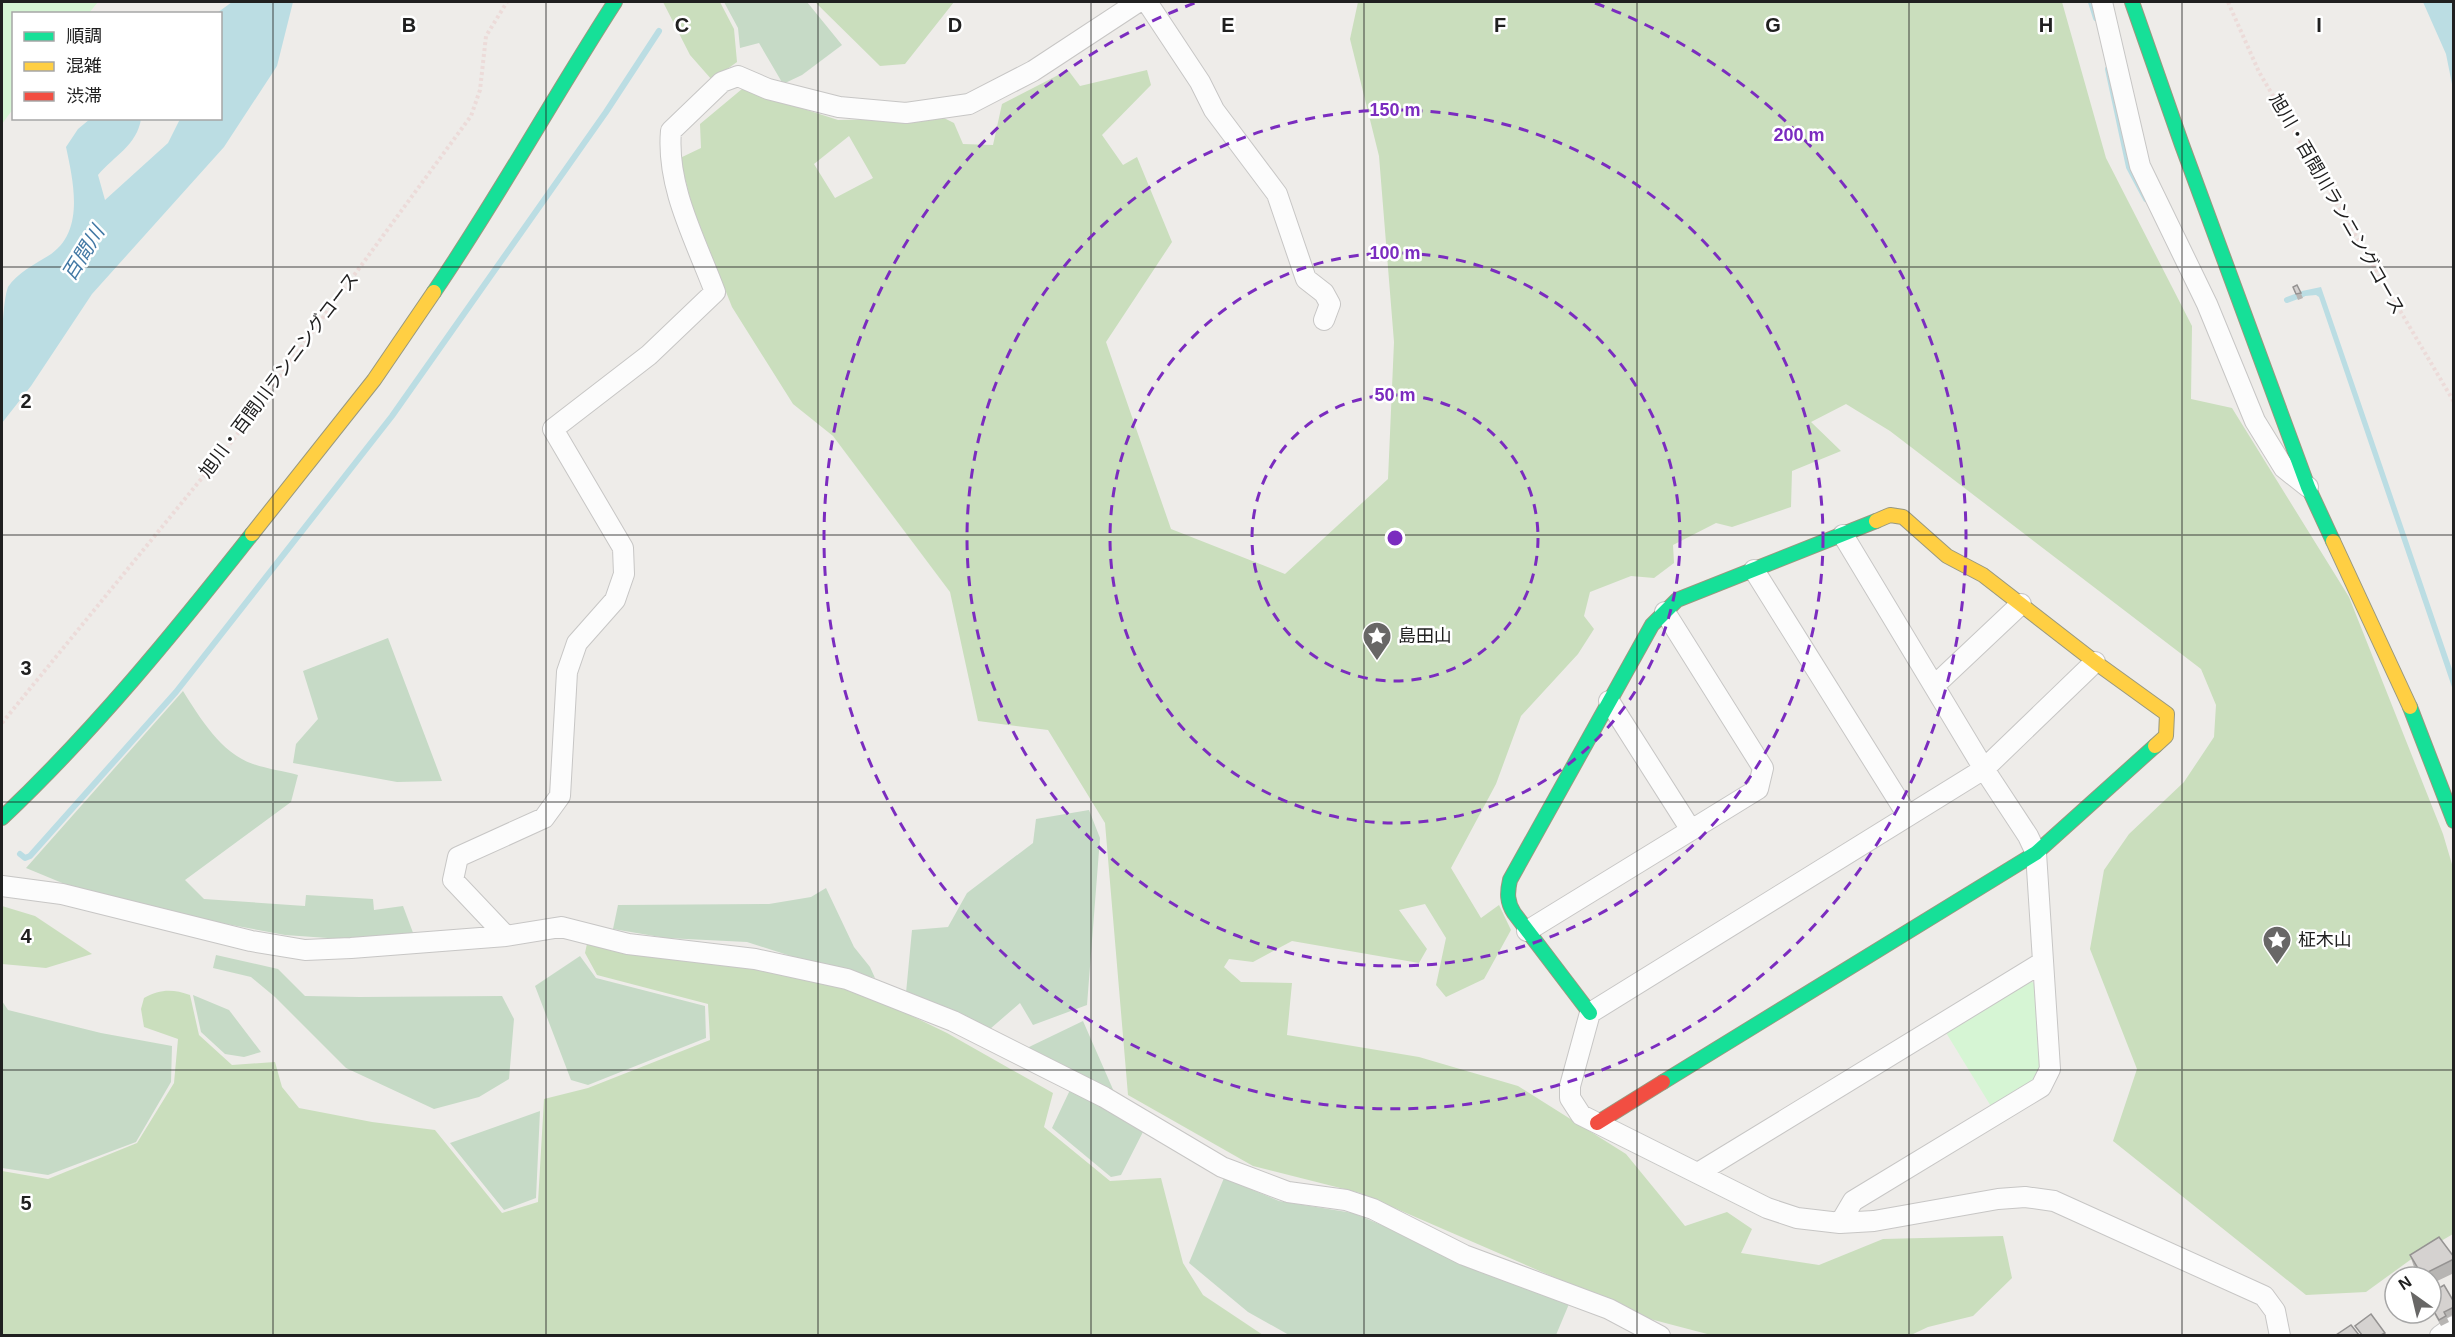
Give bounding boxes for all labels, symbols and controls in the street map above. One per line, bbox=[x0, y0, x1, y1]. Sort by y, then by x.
legend bbox=[12, 12, 222, 120]
text: B bbox=[402, 14, 416, 36]
text: C bbox=[675, 14, 689, 36]
text: D bbox=[948, 14, 962, 36]
text: E bbox=[1221, 14, 1235, 36]
text: F bbox=[1494, 14, 1506, 36]
text: G bbox=[1765, 14, 1781, 36]
text: H bbox=[2039, 14, 2053, 36]
text: I bbox=[2316, 14, 2322, 36]
text: 順調 bbox=[66, 26, 102, 46]
text: 混雑 bbox=[66, 56, 102, 76]
text: 渋滞 bbox=[66, 86, 102, 106]
street label: 旭川・百間川ランニングコース bbox=[2266, 90, 2408, 318]
text: 150 m bbox=[1369, 100, 1421, 120]
text: 200 m bbox=[1773, 125, 1825, 145]
water label: 百間川 bbox=[58, 220, 109, 284]
text: 100 m bbox=[1369, 243, 1421, 263]
street label: 旭川・百間川ランニングコース bbox=[195, 269, 363, 481]
text: 50 m bbox=[1374, 385, 1416, 405]
text: 2 bbox=[20, 390, 32, 412]
centre of rings bbox=[1385, 528, 1405, 548]
place icon: 島田山 bbox=[1361, 620, 1393, 662]
place label: 島田山 bbox=[1398, 626, 1452, 646]
text: 3 bbox=[20, 657, 32, 679]
place icon: 柾木山 bbox=[2261, 924, 2293, 966]
text: 4 bbox=[20, 925, 32, 947]
place label: 柾木山 bbox=[2298, 930, 2352, 950]
text: 5 bbox=[20, 1192, 32, 1214]
north arrow bbox=[2383, 1265, 2443, 1325]
text: N bbox=[2395, 1273, 2414, 1293]

